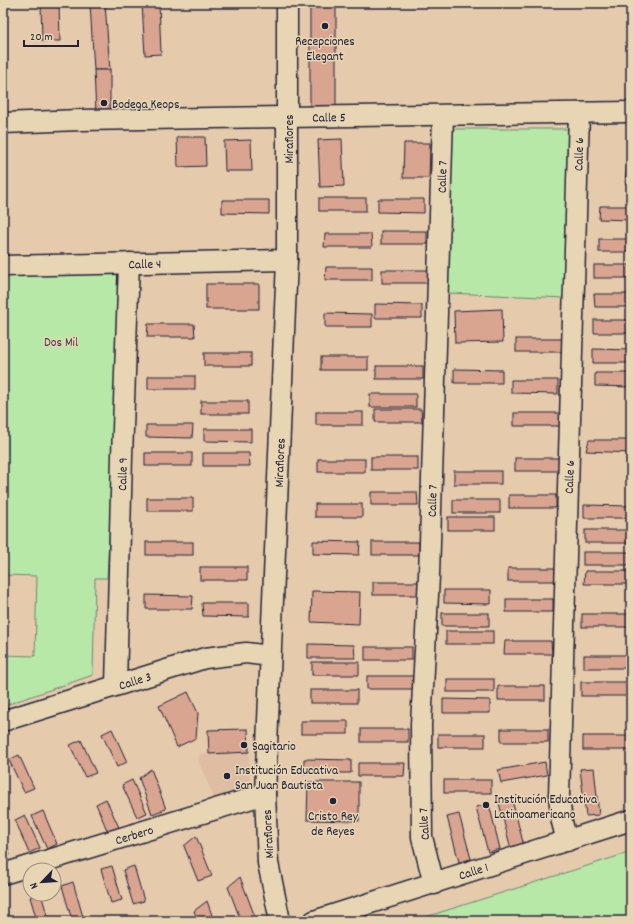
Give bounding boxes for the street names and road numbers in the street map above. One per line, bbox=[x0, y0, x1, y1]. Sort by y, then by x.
street label: Calle 5 bbox=[312, 109, 346, 129]
street label: Miraflores bbox=[281, 114, 300, 164]
street label: Calle 6 bbox=[570, 137, 590, 171]
street label: Calle 7 bbox=[434, 160, 454, 194]
street label: Calle 4 bbox=[128, 256, 162, 275]
street label: Miraflores bbox=[271, 438, 292, 488]
street label: Calle 9 bbox=[114, 457, 134, 491]
street label: Calle 6 bbox=[561, 460, 581, 494]
street label: Calle 7 bbox=[424, 484, 444, 517]
street label: Calle 3 bbox=[117, 668, 154, 696]
street label: Calle 7 bbox=[415, 807, 436, 841]
street label: Miraflores bbox=[259, 809, 280, 859]
street label: Cerbero bbox=[113, 822, 156, 851]
street label: Calle 1 bbox=[457, 859, 491, 886]

